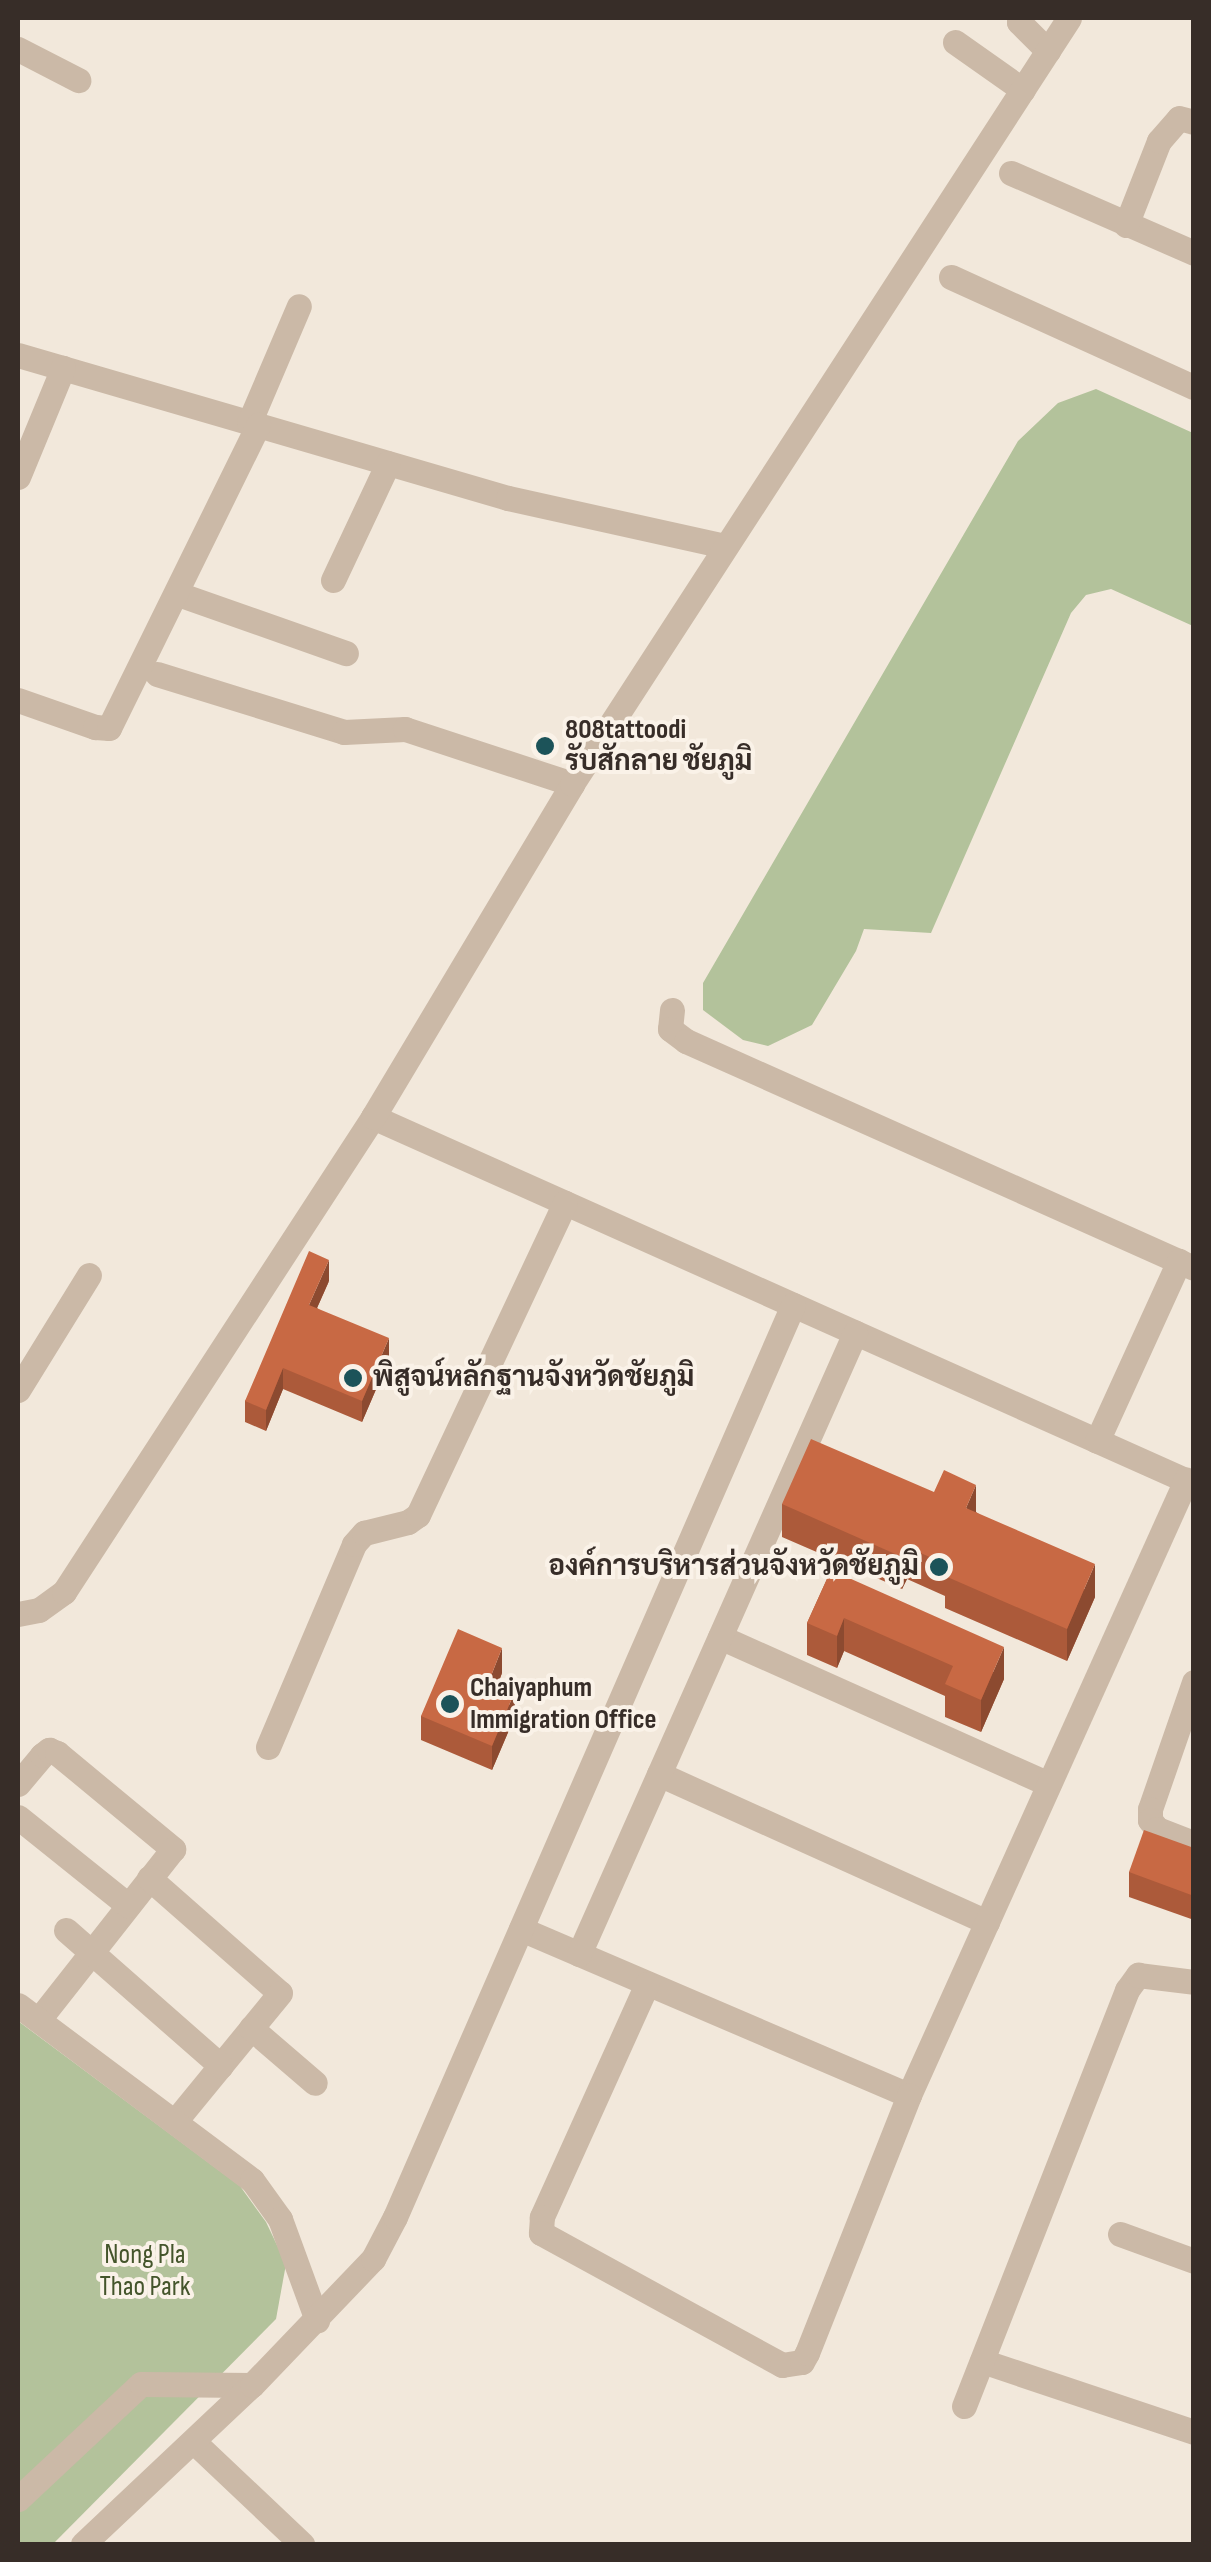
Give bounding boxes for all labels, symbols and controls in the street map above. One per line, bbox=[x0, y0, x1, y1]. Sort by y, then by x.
place label: 808tattoodi รับสักลาย ชัยภูมิ bbox=[565, 713, 752, 779]
marker: 808tattoodi รับสักลาย ชัยภูมิ bbox=[534, 735, 556, 757]
place label: พิสูจน์หลักฐานจังหวัดชัยภูมิ bbox=[373, 1361, 694, 1395]
marker: พิสูจน์หลักฐานจังหวัดชัยภูมิ bbox=[342, 1367, 364, 1389]
place label: องค์การบริหารส่วนจังหวัดชัยภูมิ bbox=[548, 1550, 919, 1584]
marker: องค์การบริหารส่วนจังหวัดชัยภูมิ bbox=[928, 1556, 950, 1578]
place label: Chaiyaphum Immigration Office bbox=[470, 1671, 656, 1737]
marker: Chaiyaphum Immigration Office bbox=[439, 1693, 461, 1715]
park label: Nong Pla Thao Park bbox=[100, 2238, 190, 2304]

